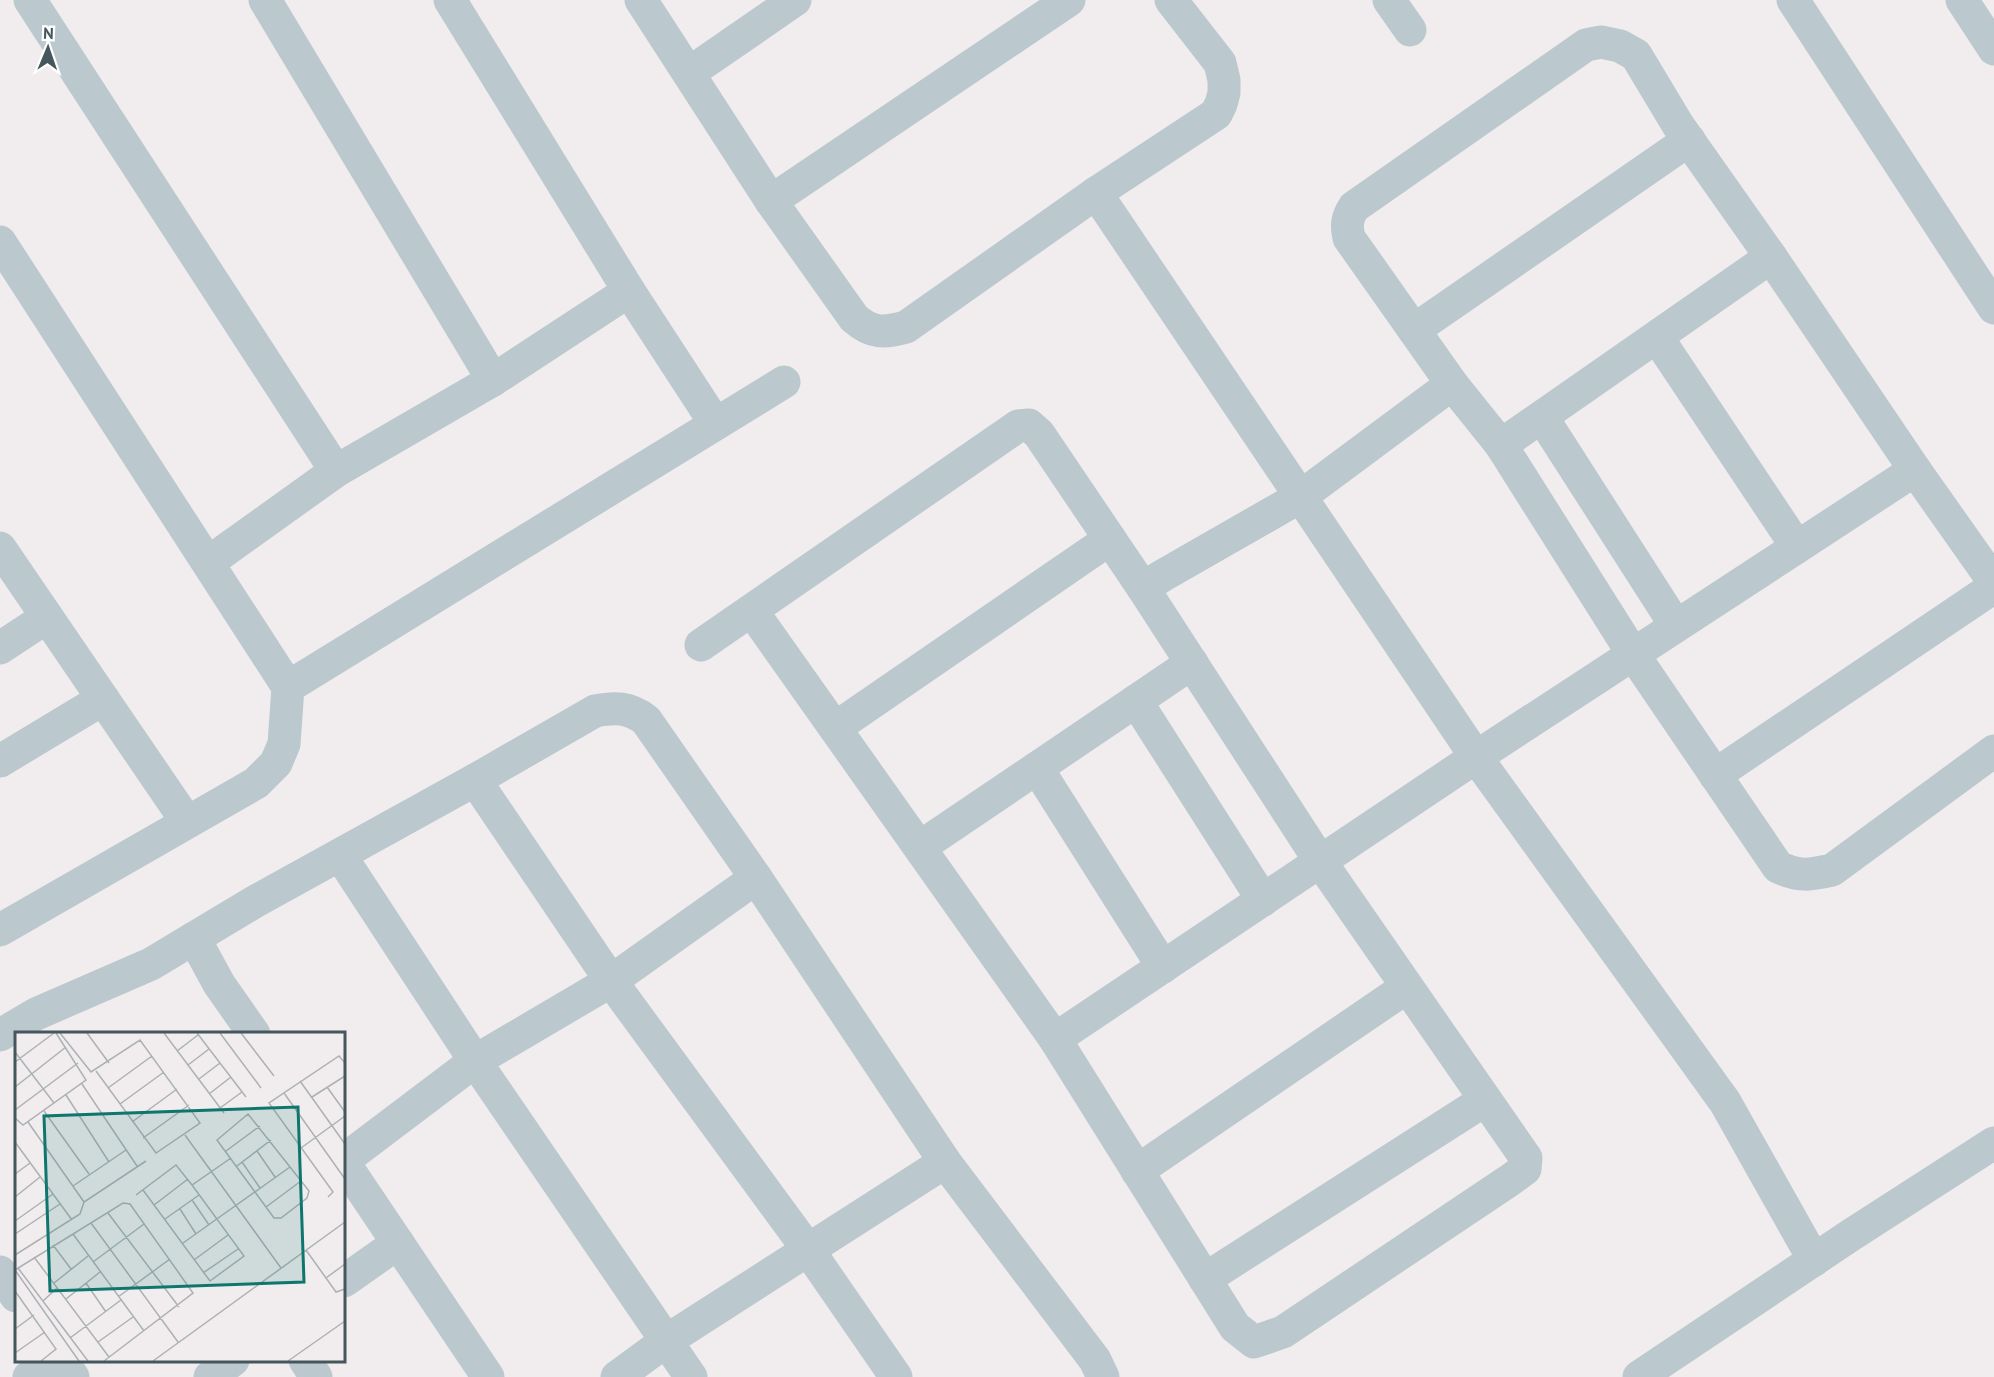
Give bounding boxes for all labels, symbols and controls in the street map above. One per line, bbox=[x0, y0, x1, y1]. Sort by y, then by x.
north arrow bbox=[18, 18, 78, 78]
text: N bbox=[43, 23, 54, 43]
inset map bbox=[15, 1032, 345, 1362]

